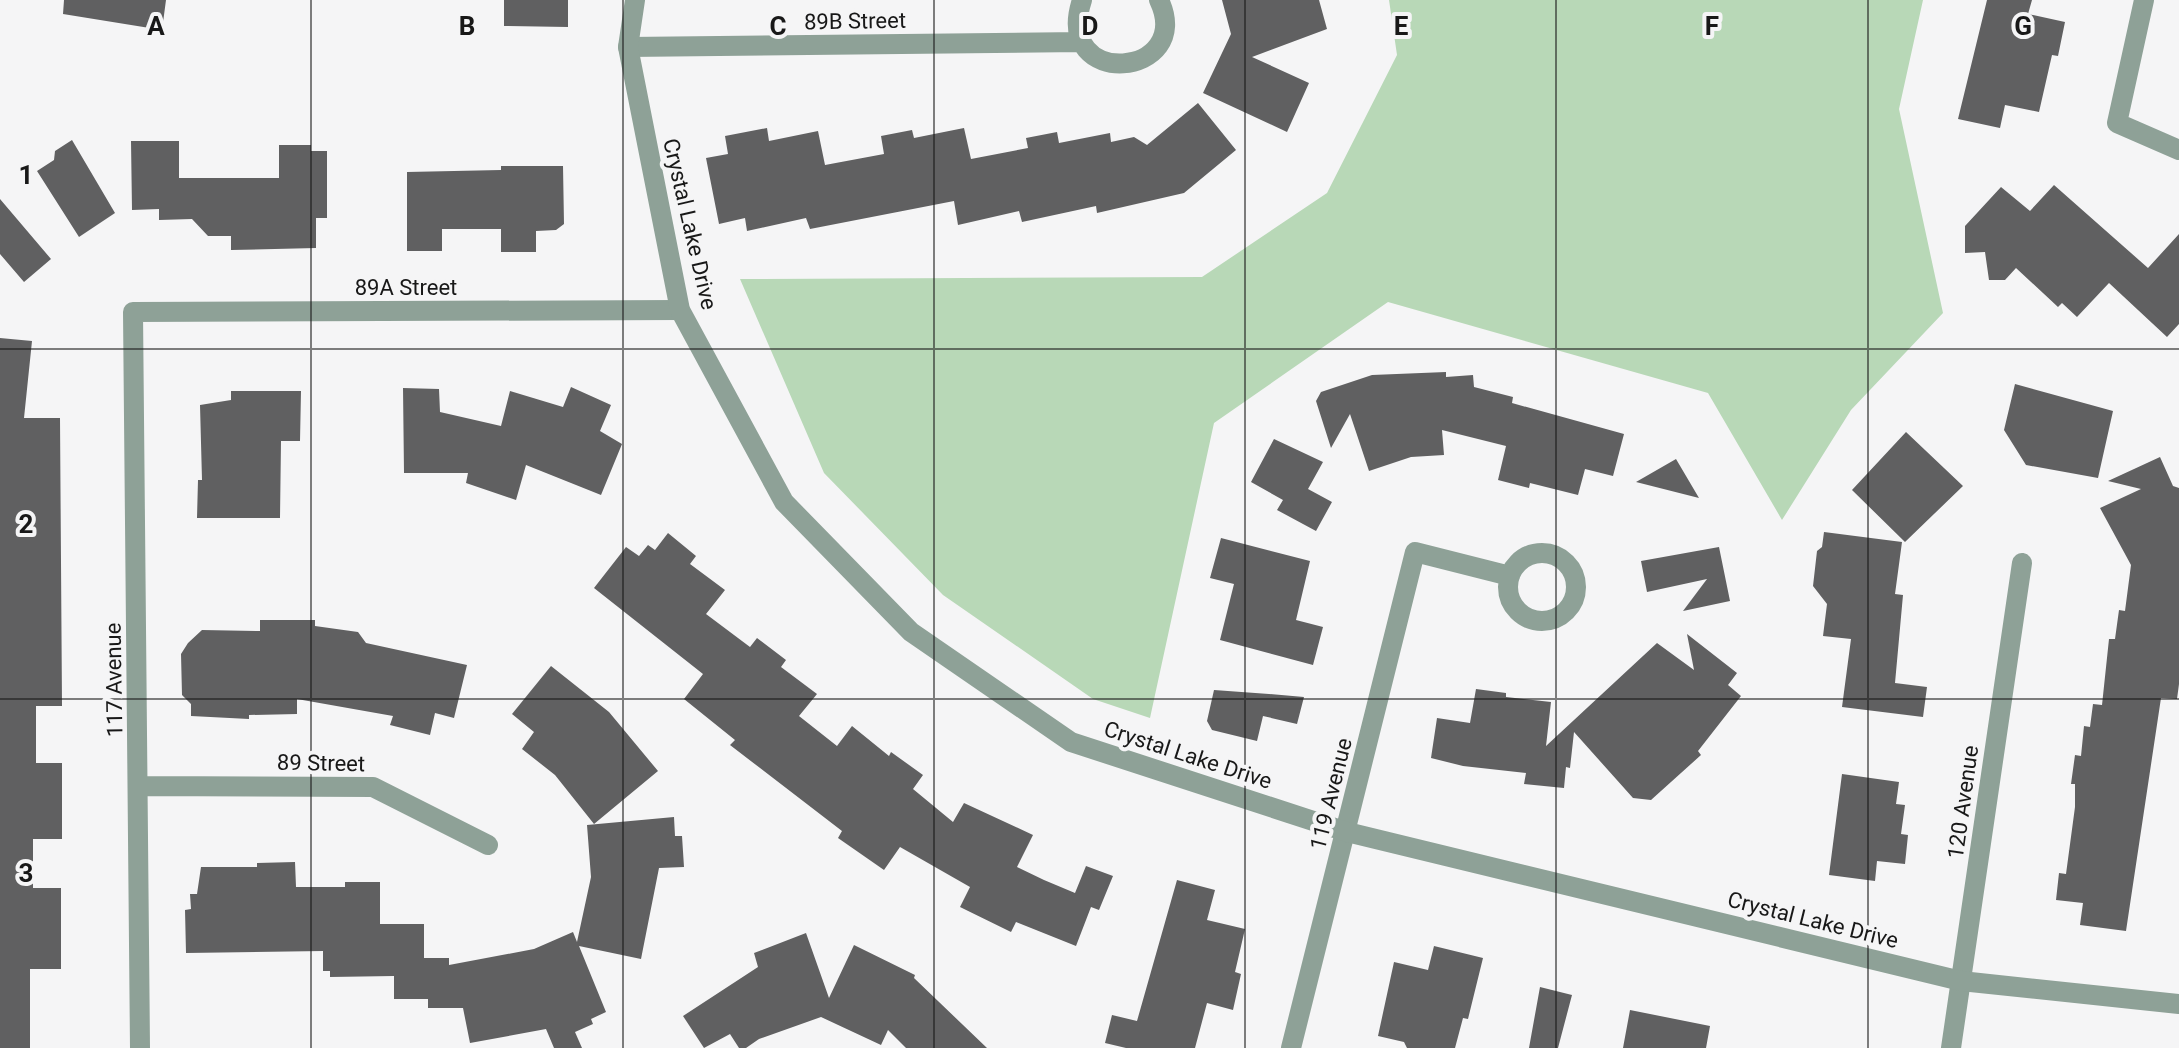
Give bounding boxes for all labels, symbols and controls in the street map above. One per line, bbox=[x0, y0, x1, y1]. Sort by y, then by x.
street label: 89B Street bbox=[804, 8, 906, 34]
text: A bbox=[147, 11, 165, 41]
text: B bbox=[459, 11, 475, 41]
text: C bbox=[769, 11, 787, 41]
text: D bbox=[1082, 11, 1098, 41]
text: E bbox=[1394, 11, 1409, 41]
text: F bbox=[1705, 11, 1719, 41]
text: G bbox=[2014, 11, 2032, 41]
street label: Crystal Lake Drive bbox=[658, 136, 722, 312]
text: 1 bbox=[19, 160, 33, 190]
street label: 89A Street bbox=[355, 275, 457, 300]
text: 2 bbox=[19, 509, 33, 539]
street label: 117 Avenue bbox=[101, 623, 127, 737]
street label: Crystal Lake Drive bbox=[1101, 716, 1275, 794]
street label: 119 Avenue bbox=[1305, 735, 1357, 853]
street label: 120 Avenue bbox=[1943, 744, 1983, 860]
street label: 89 Street bbox=[277, 750, 365, 776]
text: 3 bbox=[19, 858, 33, 888]
street label: Crystal Lake Drive bbox=[1725, 887, 1901, 953]

